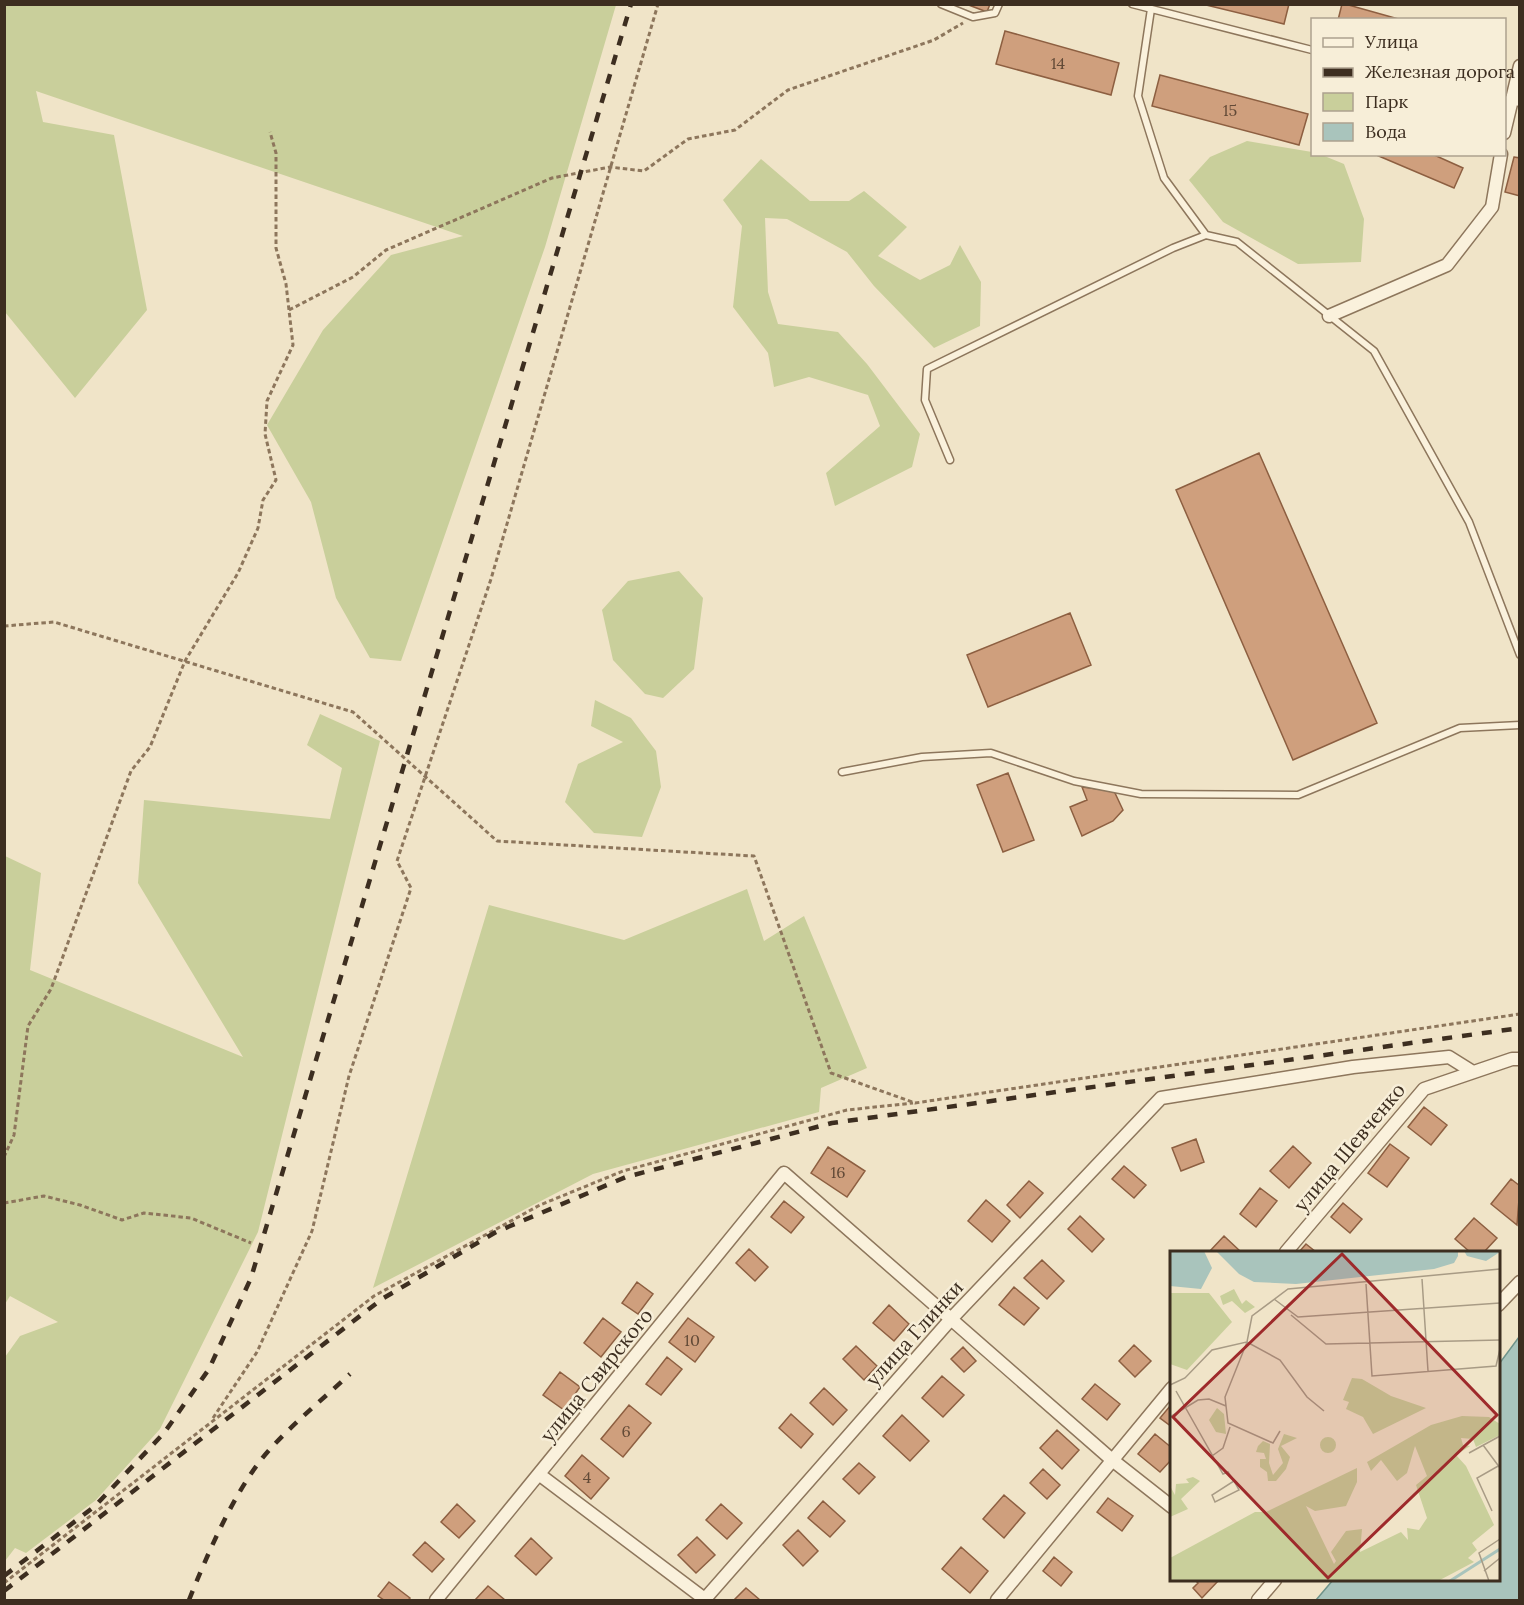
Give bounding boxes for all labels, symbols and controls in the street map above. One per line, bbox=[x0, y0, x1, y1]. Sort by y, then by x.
legend bbox=[1311, 18, 1506, 156]
text: Улица bbox=[1364, 30, 1418, 53]
house number: 14 bbox=[1051, 53, 1066, 73]
text: Железная дорога bbox=[1365, 60, 1515, 83]
text: Парк bbox=[1365, 90, 1409, 113]
house number: 15 bbox=[1223, 100, 1237, 120]
text: Вода bbox=[1365, 120, 1407, 143]
street label: улица Шевченко bbox=[1288, 1078, 1410, 1216]
house number: 16 bbox=[830, 1162, 846, 1182]
inset map bbox=[1170, 1251, 1500, 1581]
street label: улица Глинки bbox=[860, 1275, 968, 1391]
street label: улица Свирского bbox=[534, 1303, 658, 1447]
house number: 10 bbox=[684, 1330, 700, 1350]
house number: 6 bbox=[621, 1421, 631, 1441]
house number: 4 bbox=[583, 1467, 592, 1487]

